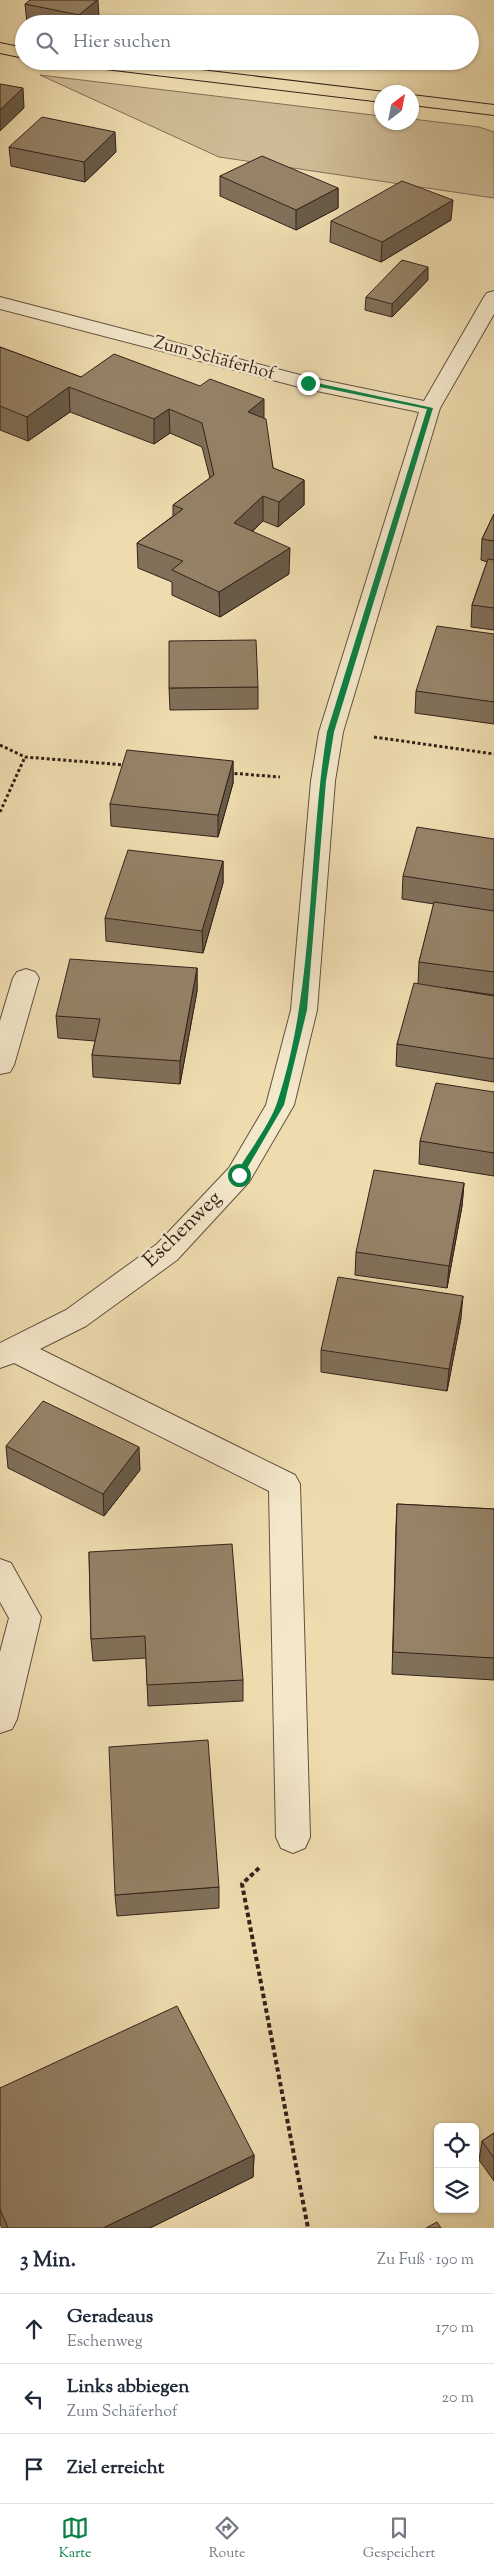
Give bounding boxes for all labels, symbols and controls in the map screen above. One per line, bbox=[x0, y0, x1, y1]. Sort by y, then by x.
search box bbox=[15, 15, 479, 70]
icon: search bbox=[33, 29, 61, 57]
text: Hier suchen bbox=[73, 29, 171, 56]
north arrow bbox=[374, 85, 419, 130]
street label: Zum Schäferhof bbox=[151, 330, 278, 388]
route end bbox=[297, 372, 320, 395]
route start bbox=[228, 1164, 251, 1187]
street label: Eschenweg bbox=[137, 1185, 229, 1275]
map controls bbox=[434, 2123, 479, 2213]
button: locate bbox=[434, 2123, 479, 2168]
button: layers bbox=[434, 2168, 479, 2213]
text: 3 Min. bbox=[20, 2246, 76, 2276]
text: Zu Fuß · 190 m bbox=[377, 2249, 474, 2272]
text: Geradeaus bbox=[67, 2304, 153, 2331]
icon: ahead bbox=[20, 2315, 48, 2343]
text: 170 m bbox=[436, 2317, 474, 2340]
text: Eschenweg bbox=[67, 2331, 143, 2354]
text: Links abbiegen bbox=[67, 2374, 190, 2401]
icon: left bbox=[20, 2385, 48, 2413]
text: 20 m bbox=[441, 2387, 474, 2410]
text: Zum Schäferhof bbox=[67, 2401, 177, 2424]
icon: arrive bbox=[20, 2455, 48, 2483]
text: Ziel erreicht bbox=[67, 2455, 164, 2482]
tab: Karte bbox=[59, 2514, 92, 2564]
tab: Route bbox=[209, 2514, 246, 2564]
tab: Gespeichert bbox=[363, 2514, 435, 2564]

